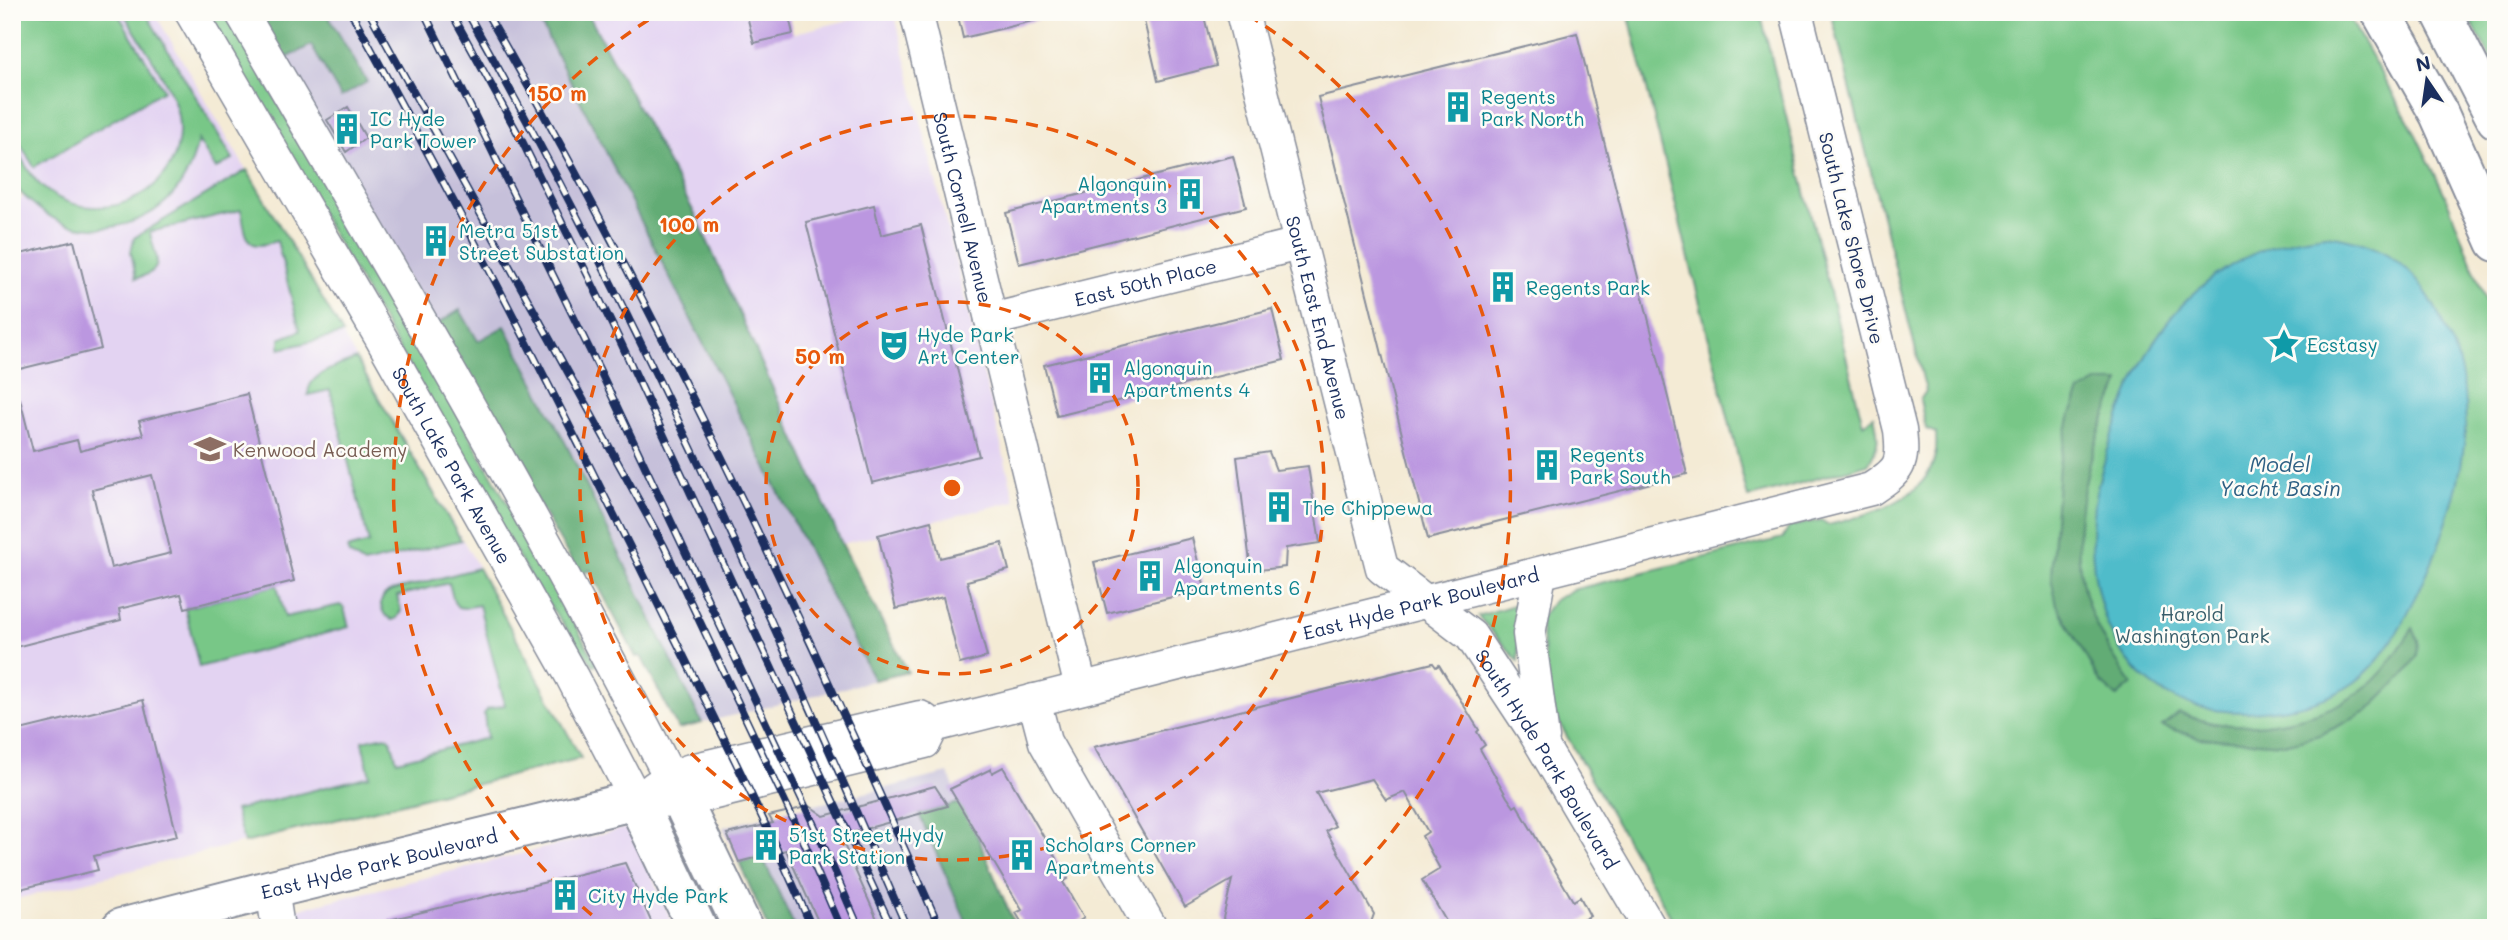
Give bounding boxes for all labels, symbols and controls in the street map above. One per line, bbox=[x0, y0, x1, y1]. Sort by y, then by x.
north arrow bbox=[2392, 46, 2462, 116]
text: N bbox=[2413, 49, 2433, 77]
text: 150 m bbox=[527, 79, 587, 106]
place label: Regents Park North bbox=[1481, 84, 1584, 131]
building icon: Regents Park North bbox=[1441, 90, 1475, 124]
place label: IC Hyde Park Tower bbox=[370, 106, 477, 153]
street label: South Cornell Avenue bbox=[928, 109, 999, 305]
building icon: IC Hyde Park Tower bbox=[330, 112, 364, 146]
street label: South Lake Shore Drive bbox=[1814, 129, 1890, 347]
place label: Algonquin Apartments 3 bbox=[1040, 171, 1167, 218]
building icon: Algonquin Apartments 3 bbox=[1173, 177, 1207, 211]
text: 100 m bbox=[659, 210, 719, 237]
street label: South East End Avenue bbox=[1281, 213, 1357, 422]
place label: Metra 51st Street Substation bbox=[459, 218, 624, 265]
building icon: Metra 51st Street Substation bbox=[419, 224, 453, 258]
street label: East 50th Place bbox=[1072, 252, 1219, 311]
building icon: Regents Park bbox=[1486, 270, 1520, 304]
place label: Regents Park bbox=[1526, 275, 1650, 300]
place label: Hyde Park Art Center bbox=[917, 322, 1020, 369]
place icon: Ecstasy bbox=[2267, 327, 2301, 361]
theatre icon: Hyde Park Art Center bbox=[877, 328, 911, 362]
place label: Ecstasy bbox=[2307, 332, 2378, 357]
text: 50 m bbox=[795, 342, 845, 369]
place label: Algonquin Apartments 4 bbox=[1123, 355, 1250, 402]
building icon: Algonquin Apartments 4 bbox=[1083, 361, 1117, 395]
street label: South Lake Park Avenue bbox=[387, 362, 518, 568]
school or university icon: Kenwood Academy bbox=[193, 432, 227, 466]
place label: Kenwood Academy bbox=[233, 437, 407, 462]
place label: Regents Park South bbox=[1570, 442, 1671, 489]
building icon: Regents Park South bbox=[1530, 448, 1564, 482]
water label: Model Yacht Basin bbox=[2219, 450, 2341, 501]
centre of rings bbox=[940, 476, 964, 500]
building icon: The Chippewa bbox=[1262, 490, 1296, 524]
place label: The Chippewa bbox=[1302, 495, 1433, 520]
place label: Algonquin Apartments 6 bbox=[1173, 553, 1300, 600]
building icon: Algonquin Apartments 6 bbox=[1133, 559, 1167, 593]
street label: East Hyde Park Boulevard bbox=[1300, 561, 1541, 645]
park label: Harold Washington Park bbox=[2114, 601, 2270, 648]
street label: South Hyde Park Boulevard bbox=[1470, 644, 1625, 873]
street label: East Hyde Park Boulevard bbox=[258, 822, 500, 904]
place label: 51st Street Hydy Park Station bbox=[789, 822, 944, 869]
building icon: 51st Street Hydy Park Station bbox=[749, 828, 783, 862]
place label: Scholars Corner Apartments bbox=[1045, 832, 1197, 879]
building icon: Scholars Corner Apartments bbox=[1005, 838, 1039, 872]
building icon: City Hyde Park bbox=[548, 878, 582, 912]
place label: City Hyde Park bbox=[588, 883, 728, 908]

